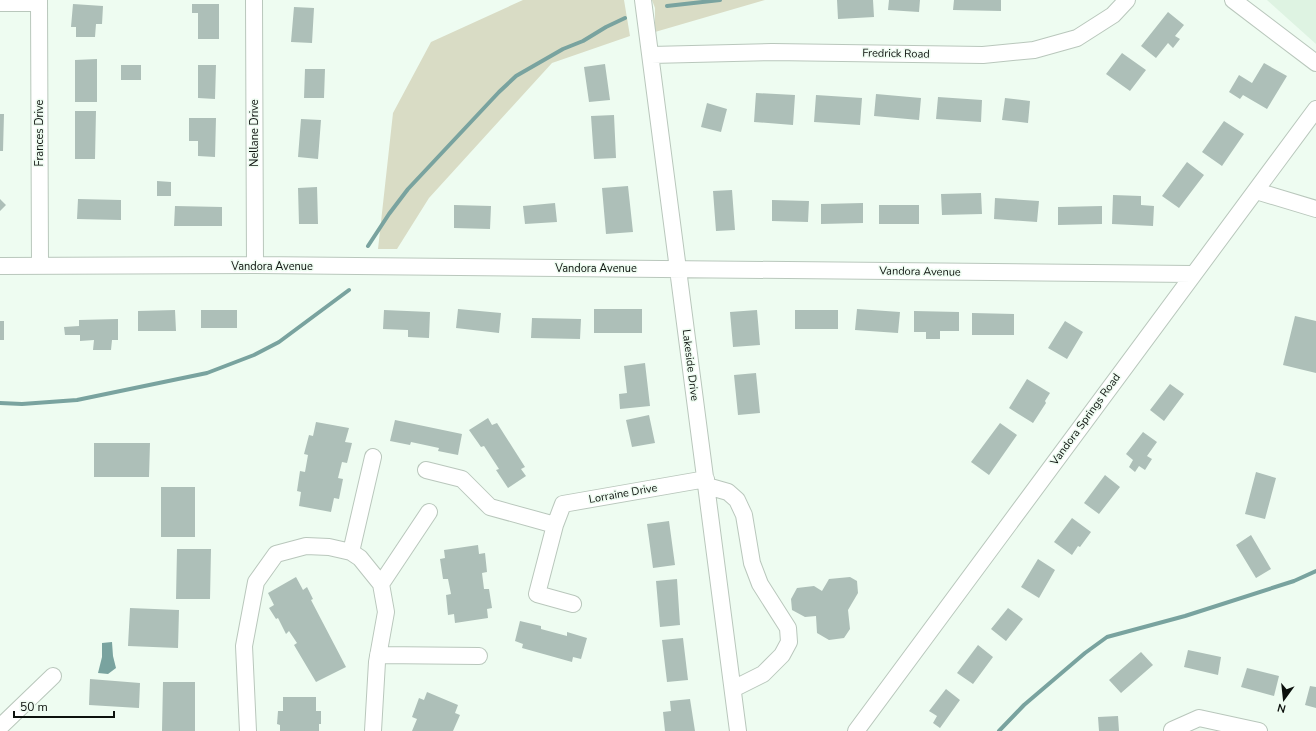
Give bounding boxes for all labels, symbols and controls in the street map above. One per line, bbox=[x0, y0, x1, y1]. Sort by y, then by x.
street label: Fredrick Road bbox=[862, 45, 930, 62]
street label: Frances Drive bbox=[32, 99, 47, 166]
street label: Nellane Drive bbox=[247, 99, 262, 167]
street label: Vandora Avenue bbox=[230, 259, 313, 274]
street label: Vandora Avenue bbox=[554, 261, 637, 276]
street label: Vandora Avenue bbox=[878, 263, 961, 280]
street label: Lakeside Drive bbox=[679, 328, 702, 402]
street label: Vandora Springs Road bbox=[1046, 370, 1124, 469]
street label: Lorraine Drive bbox=[588, 480, 659, 507]
north arrow bbox=[1264, 679, 1304, 719]
scale bar bbox=[14, 693, 114, 719]
text: 50 m bbox=[20, 699, 48, 715]
text: N bbox=[1276, 700, 1287, 716]

